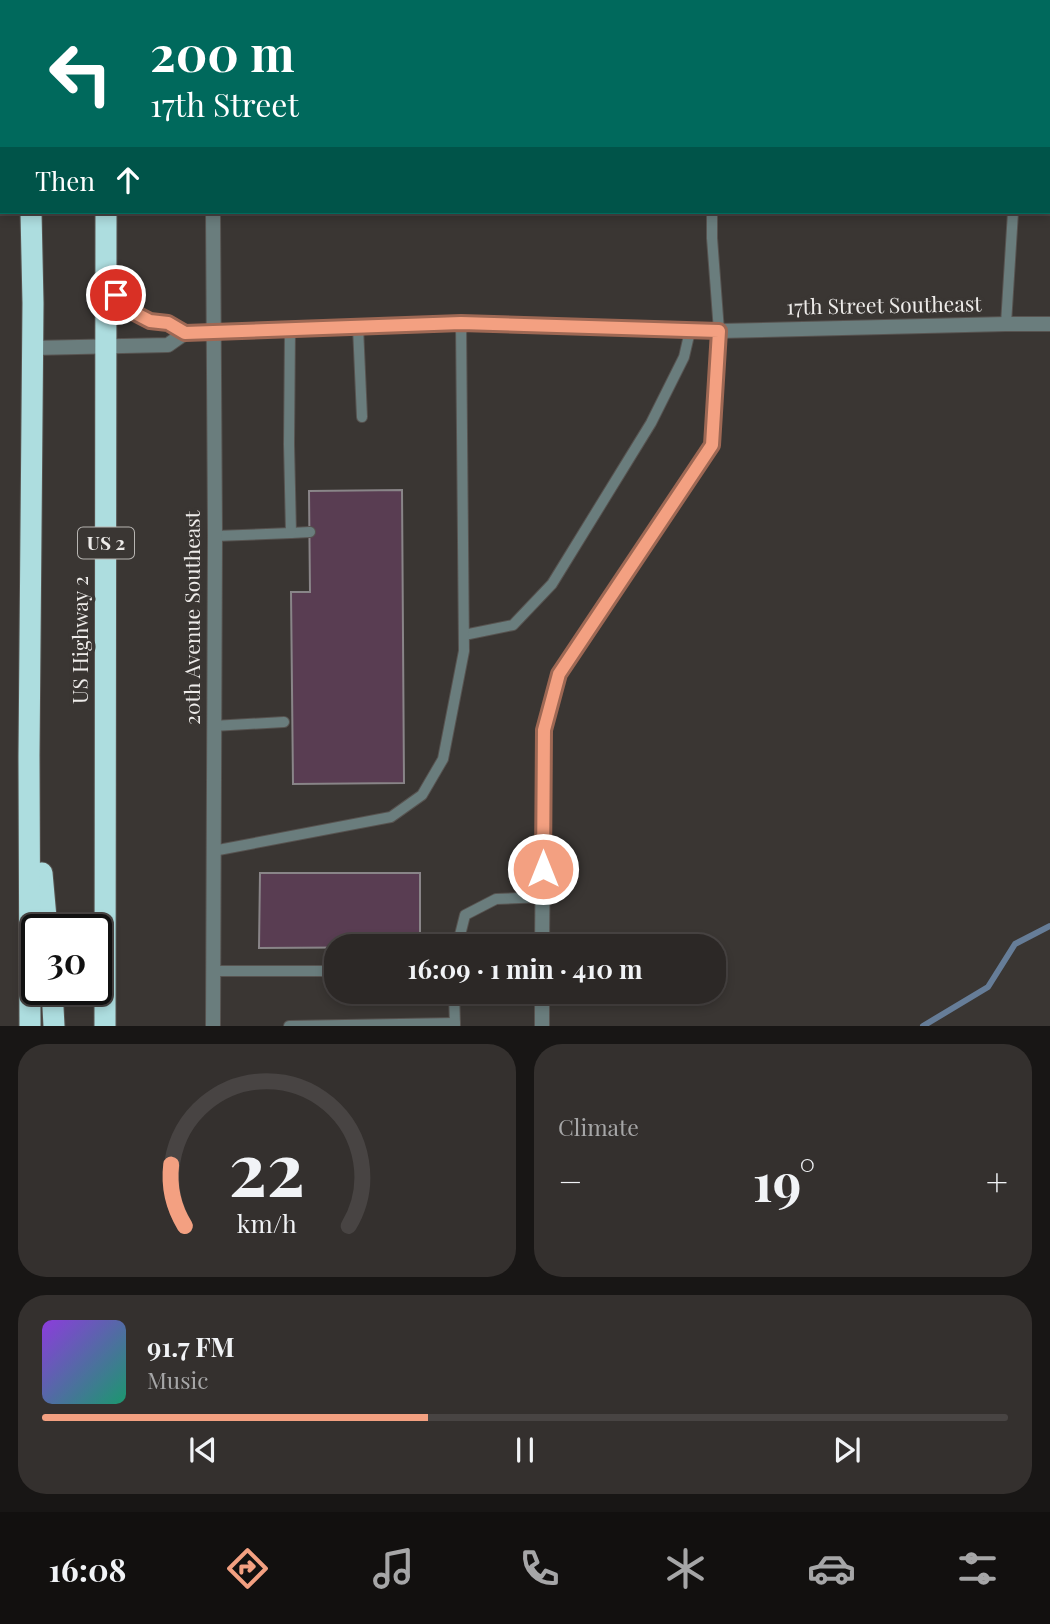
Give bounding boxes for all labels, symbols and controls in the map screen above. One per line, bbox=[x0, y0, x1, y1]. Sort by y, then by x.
text: 200 m bbox=[150, 19, 295, 84]
icon: left bbox=[35, 28, 126, 119]
text: 17th Street bbox=[150, 82, 299, 125]
icon: ahead bbox=[109, 161, 147, 199]
text: Then bbox=[35, 163, 95, 198]
pin bbox=[86, 265, 146, 325]
icon: arrive bbox=[97, 276, 135, 314]
street label: 17th Street Southeast bbox=[786, 288, 982, 320]
street label: 20th Avenue Southeast bbox=[177, 510, 205, 725]
road number: US 2 bbox=[78, 528, 134, 558]
street label: US Highway 2 bbox=[65, 576, 93, 704]
position arrow bbox=[506, 832, 580, 906]
speed limit sign: 30 bbox=[21, 914, 112, 1005]
text: 16:09 · 1 min · 410 m bbox=[407, 951, 643, 986]
text: Climate bbox=[558, 1111, 639, 1142]
text: 22 bbox=[229, 1118, 305, 1215]
text: 19° bbox=[753, 1146, 816, 1215]
text: − bbox=[558, 1155, 583, 1206]
text: + bbox=[986, 1155, 1008, 1206]
text: km/h bbox=[237, 1206, 297, 1239]
text: 91.7 FM bbox=[147, 1329, 235, 1364]
text: Music bbox=[147, 1364, 208, 1395]
icon: previous bbox=[184, 1431, 222, 1469]
icon: pause bbox=[506, 1431, 544, 1469]
icon: next bbox=[828, 1431, 866, 1469]
icon: directions bbox=[223, 1544, 272, 1593]
icon: music bbox=[369, 1544, 418, 1593]
icon: phone bbox=[515, 1544, 564, 1593]
icon: climate bbox=[661, 1544, 710, 1593]
icon: car bbox=[807, 1544, 856, 1593]
icon: filters bbox=[953, 1544, 1002, 1593]
text: 16:08 bbox=[48, 1547, 127, 1590]

